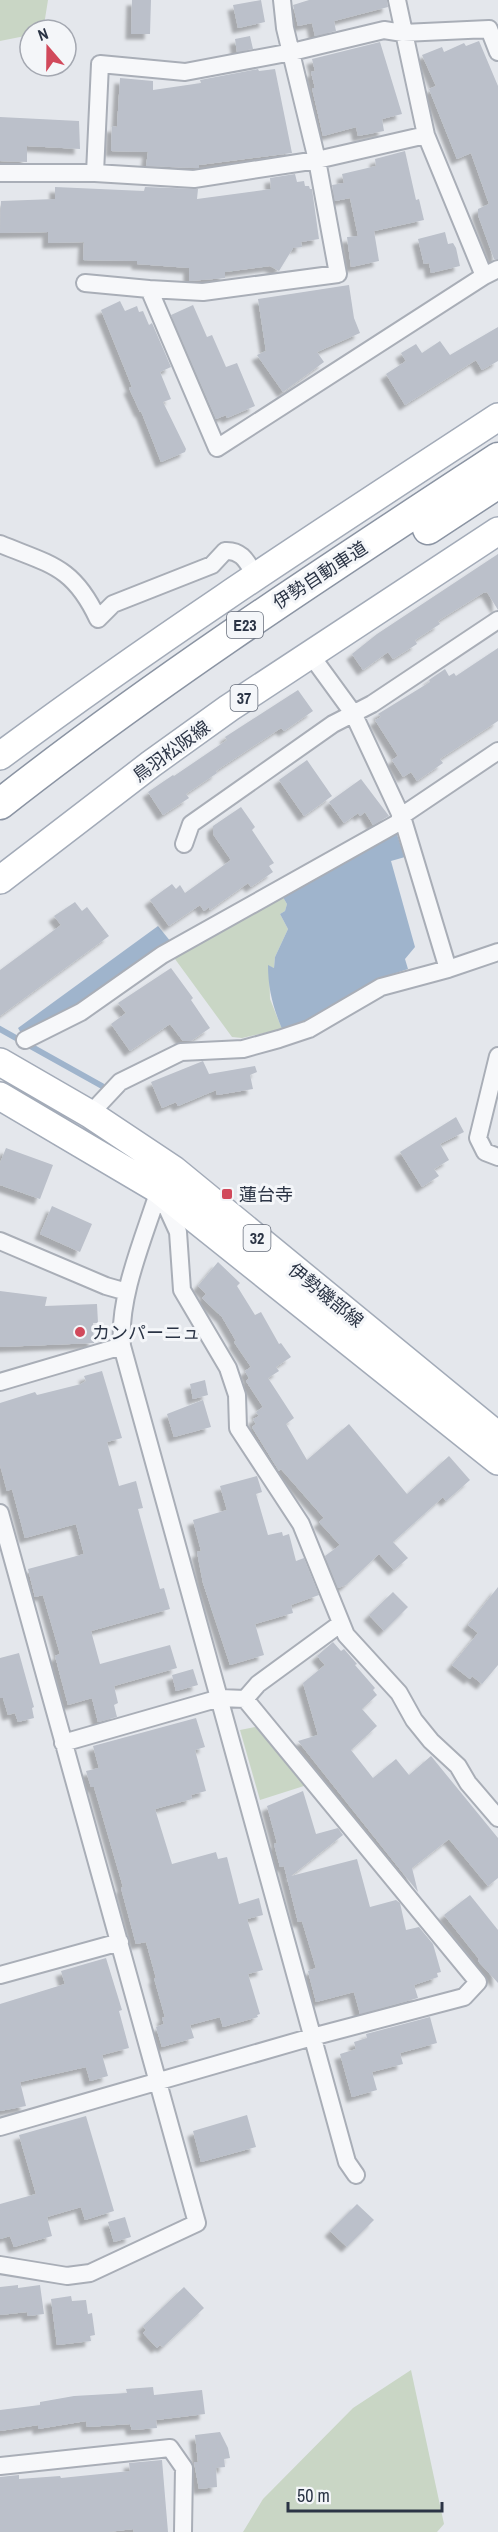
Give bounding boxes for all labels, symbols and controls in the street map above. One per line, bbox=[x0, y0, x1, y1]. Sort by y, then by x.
north arrow bbox=[18, 18, 78, 78]
text: N bbox=[35, 22, 51, 46]
street label: 伊勢自動車道 bbox=[268, 535, 372, 615]
road number: E23 bbox=[227, 612, 263, 638]
road number: 37 bbox=[230, 685, 258, 711]
street label: 鳥羽松阪線 bbox=[127, 714, 215, 788]
place label: 蓮台寺 bbox=[239, 1182, 293, 1207]
marker: 蓮台寺 bbox=[220, 1187, 234, 1201]
road number: 32 bbox=[244, 1225, 270, 1251]
street label: 伊勢磯部線 bbox=[283, 1257, 369, 1333]
place label: カンパーニュ bbox=[92, 1320, 200, 1345]
marker: カンパーニュ bbox=[73, 1325, 87, 1339]
scale bar bbox=[288, 2475, 442, 2513]
text: 50 m bbox=[297, 2483, 330, 2508]

